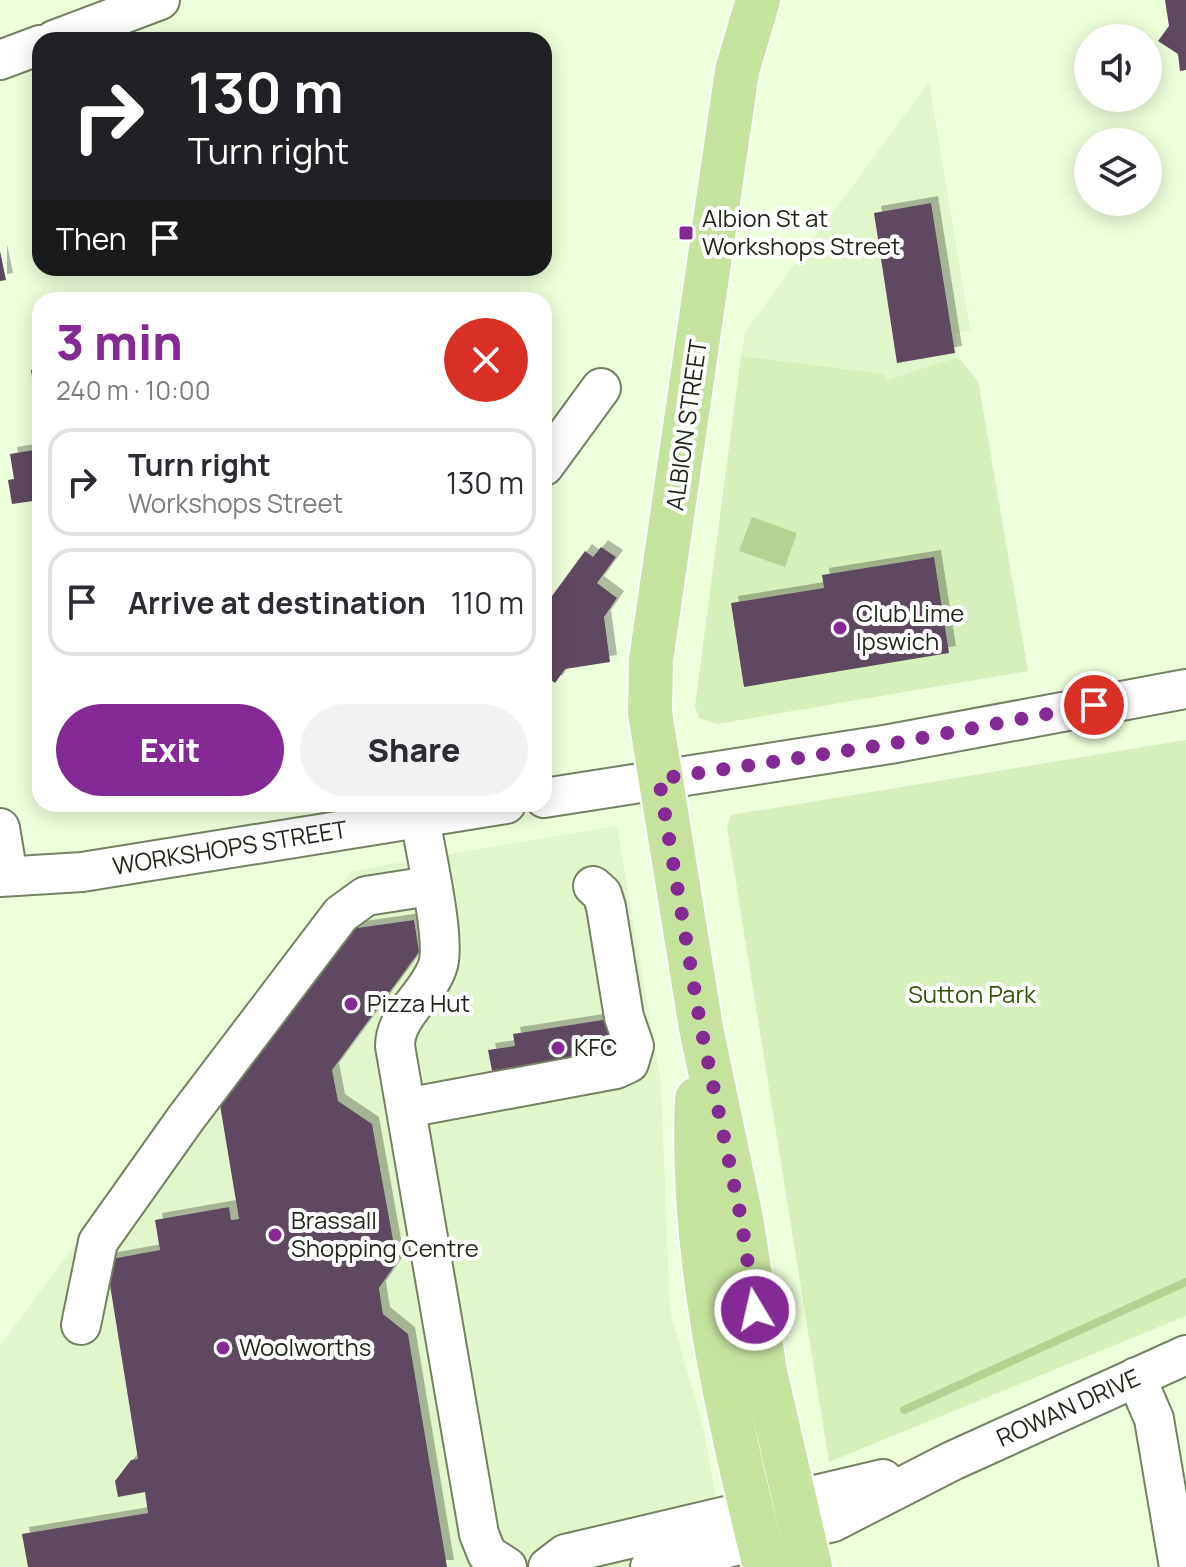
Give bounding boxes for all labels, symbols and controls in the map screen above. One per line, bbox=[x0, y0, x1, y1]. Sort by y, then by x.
map controls bbox=[1074, 24, 1162, 216]
button: sound bbox=[1074, 24, 1162, 112]
text: 130 m bbox=[188, 53, 344, 130]
icon: right bbox=[56, 64, 160, 168]
text: Turn right bbox=[188, 126, 349, 175]
button: layers bbox=[1074, 128, 1162, 216]
place label: Albion St at Workshops Street bbox=[702, 201, 901, 262]
icon: arrive bbox=[143, 216, 187, 260]
text: Then bbox=[56, 218, 127, 259]
marker: Albion St at Workshops Street bbox=[677, 224, 695, 242]
text: 3 min bbox=[56, 309, 183, 374]
button: close bbox=[444, 318, 528, 402]
street label: ALBION STREET bbox=[657, 337, 714, 512]
text: 240 m · 10:00 bbox=[56, 372, 211, 408]
text: Turn right bbox=[128, 444, 271, 485]
icon: right bbox=[60, 460, 104, 504]
text: 130 m bbox=[446, 462, 524, 503]
text: Workshops Street bbox=[128, 485, 343, 521]
icon: arrive bbox=[60, 580, 104, 624]
text: Arrive at destination bbox=[128, 582, 426, 623]
text: 110 m bbox=[451, 582, 524, 623]
place label: Club Lime Ipswich bbox=[856, 596, 964, 657]
marker: Club Lime Ipswich bbox=[831, 619, 849, 637]
pin bbox=[1060, 671, 1128, 739]
icon: arrive bbox=[1072, 683, 1116, 727]
button: Exit bbox=[56, 704, 284, 796]
button: Share bbox=[300, 704, 528, 796]
street label: WORKSHOPS STREET bbox=[110, 812, 350, 882]
park label: Sutton Park bbox=[908, 977, 1037, 1010]
place label: Pizza Hut bbox=[367, 986, 470, 1019]
marker: Pizza Hut bbox=[342, 995, 360, 1013]
place label: KFC bbox=[574, 1030, 618, 1063]
marker: KFC bbox=[549, 1039, 567, 1057]
place label: Brassall Shopping Centre bbox=[291, 1203, 479, 1264]
marker: Brassall Shopping Centre bbox=[266, 1226, 284, 1244]
position arrow bbox=[713, 1268, 797, 1352]
place label: Woolworths bbox=[239, 1330, 371, 1363]
marker: Woolworths bbox=[214, 1339, 232, 1357]
street label: ROWAN DRIVE bbox=[991, 1360, 1145, 1454]

